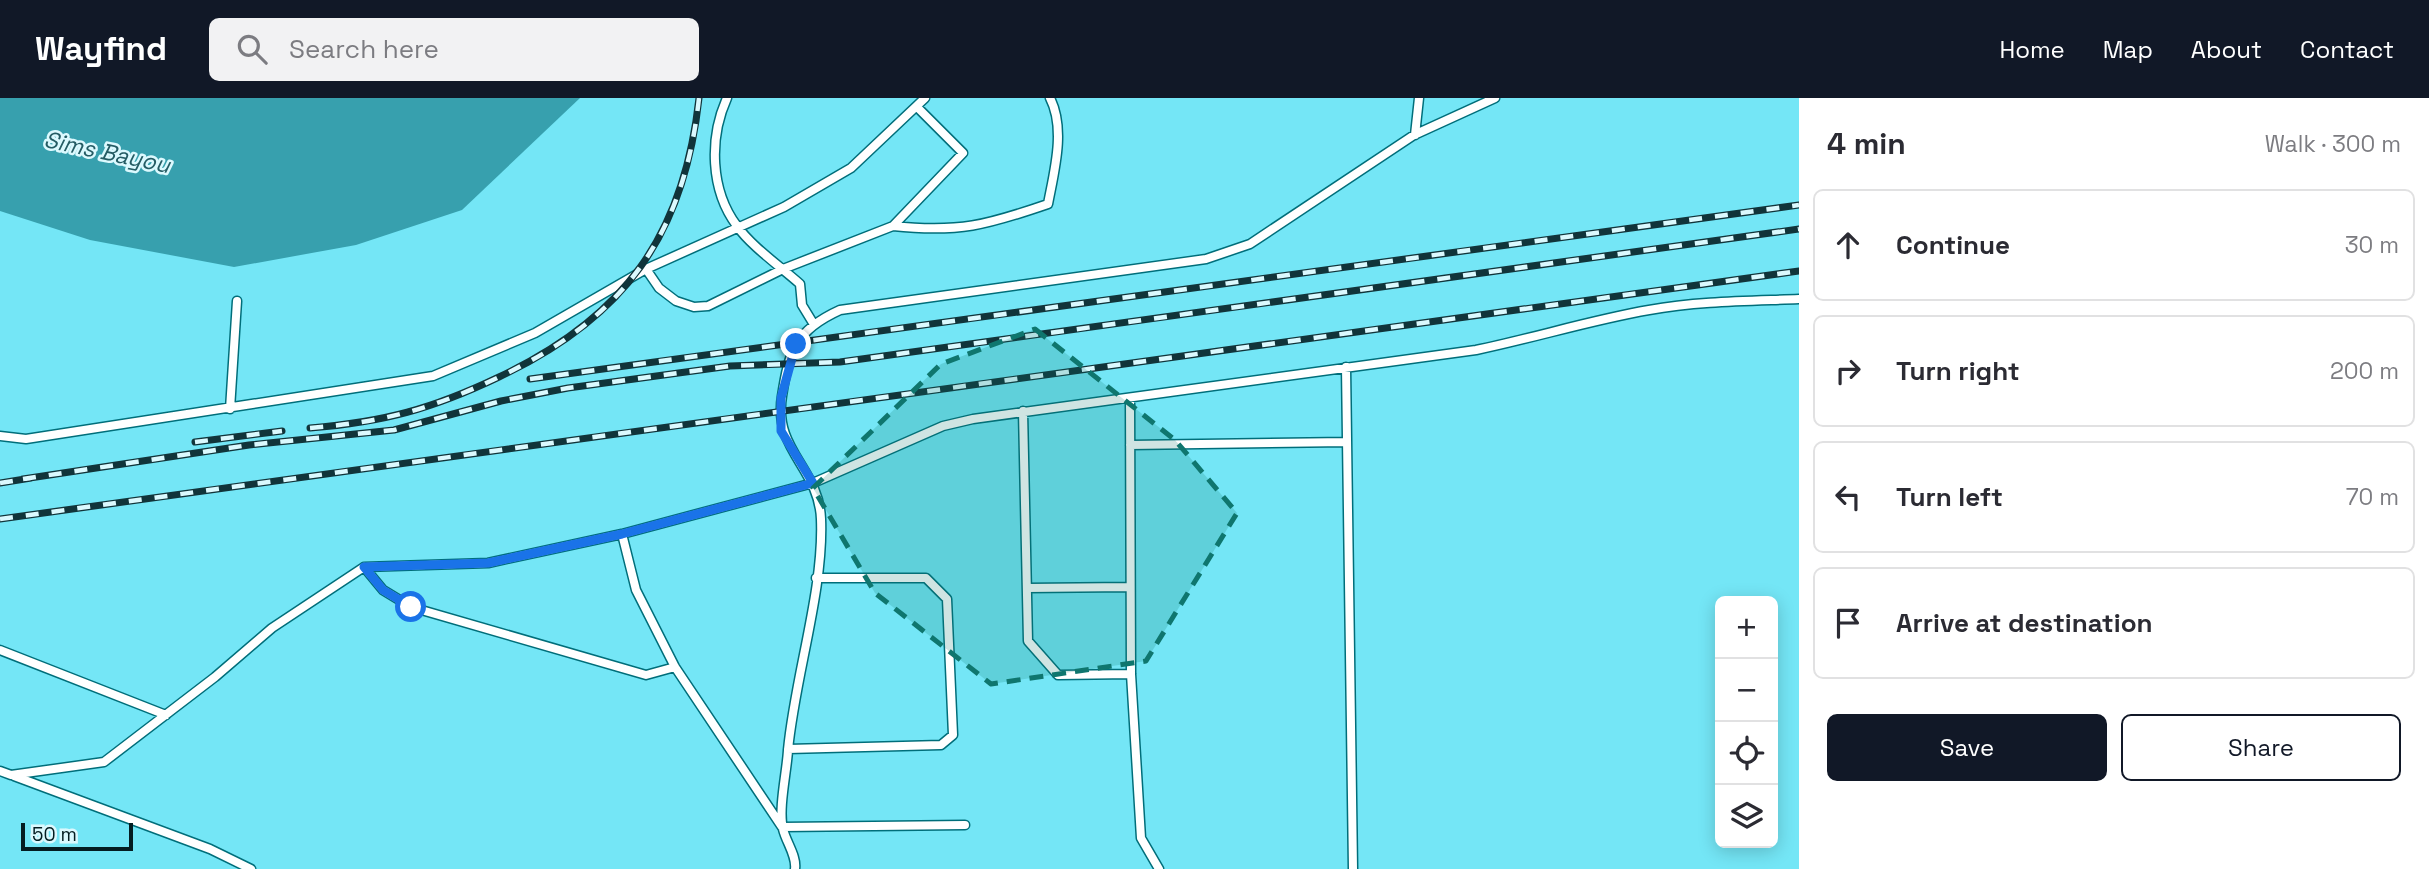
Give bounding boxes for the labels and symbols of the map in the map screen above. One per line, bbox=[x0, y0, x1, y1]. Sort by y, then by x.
water label: Sims Bayou bbox=[41, 124, 174, 180]
route end bbox=[780, 328, 811, 359]
route start bbox=[395, 591, 426, 622]
scale bar bbox=[21, 820, 133, 852]

